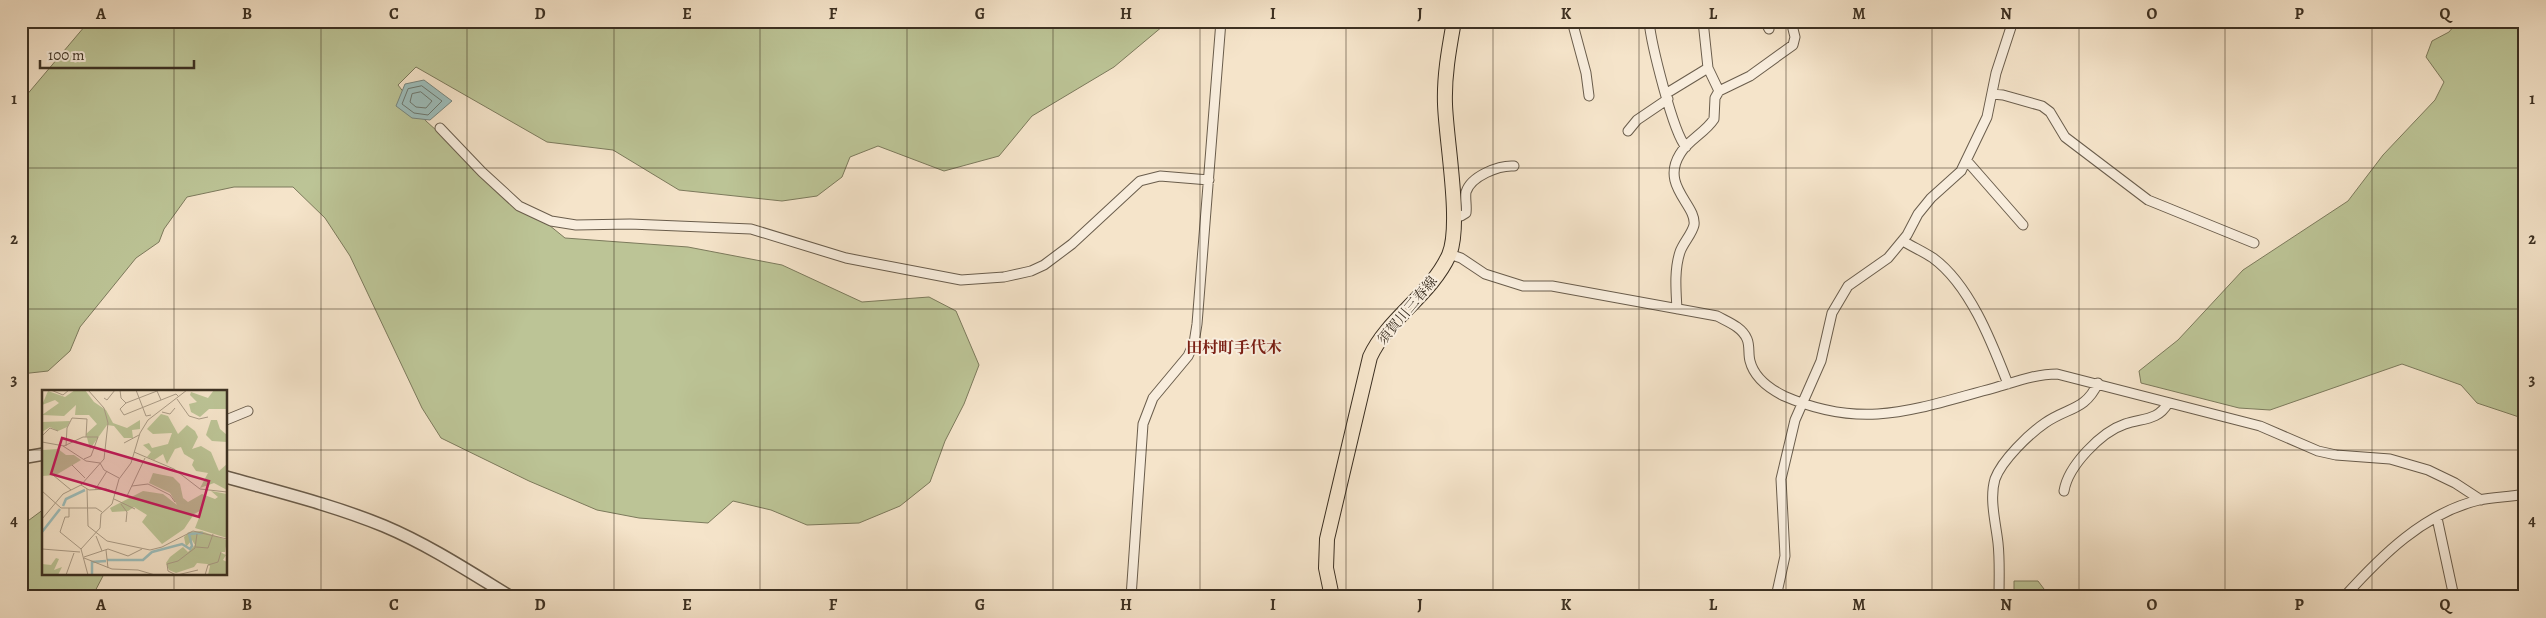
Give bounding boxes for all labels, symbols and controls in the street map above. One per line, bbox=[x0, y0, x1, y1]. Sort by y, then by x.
text: A bbox=[95, 3, 107, 25]
text: B bbox=[242, 3, 252, 25]
text: C bbox=[389, 3, 399, 25]
text: D bbox=[534, 3, 546, 25]
text: E bbox=[682, 3, 692, 25]
text: F bbox=[829, 3, 838, 25]
text: G bbox=[975, 3, 985, 25]
text: H bbox=[1120, 3, 1132, 25]
text: I bbox=[1270, 3, 1276, 25]
text: J bbox=[1417, 3, 1423, 25]
text: K bbox=[1561, 3, 1572, 25]
text: L bbox=[1709, 3, 1718, 25]
text: M bbox=[1852, 3, 1866, 25]
text: N bbox=[2000, 3, 2012, 25]
text: O bbox=[2147, 3, 2158, 25]
text: P bbox=[2294, 3, 2304, 25]
text: Q bbox=[2440, 3, 2454, 25]
scale bar bbox=[40, 38, 194, 70]
text: 100 m bbox=[48, 45, 85, 65]
text: 1 bbox=[11, 88, 17, 110]
text: 1 bbox=[2529, 88, 2535, 110]
text: 2 bbox=[10, 228, 18, 250]
text: 2 bbox=[2528, 228, 2536, 250]
street label: 須賀川三春線 bbox=[1373, 272, 1442, 349]
district label: 田村町手代木 bbox=[1186, 337, 1282, 359]
text: 3 bbox=[11, 369, 18, 391]
text: 3 bbox=[2529, 369, 2536, 391]
inset map bbox=[42, 390, 228, 576]
text: 4 bbox=[10, 510, 18, 532]
text: 4 bbox=[2528, 510, 2536, 532]
text: A bbox=[95, 594, 107, 616]
text: B bbox=[242, 594, 252, 616]
text: C bbox=[389, 594, 399, 616]
text: D bbox=[534, 594, 546, 616]
text: E bbox=[682, 594, 692, 616]
text: F bbox=[829, 594, 838, 616]
text: G bbox=[975, 594, 985, 616]
text: H bbox=[1120, 594, 1132, 616]
text: I bbox=[1270, 594, 1276, 616]
text: J bbox=[1417, 594, 1423, 616]
text: K bbox=[1561, 594, 1572, 616]
text: L bbox=[1709, 594, 1718, 616]
text: M bbox=[1852, 594, 1866, 616]
text: N bbox=[2000, 594, 2012, 616]
text: O bbox=[2147, 594, 2158, 616]
text: P bbox=[2294, 594, 2304, 616]
text: Q bbox=[2440, 594, 2454, 616]

